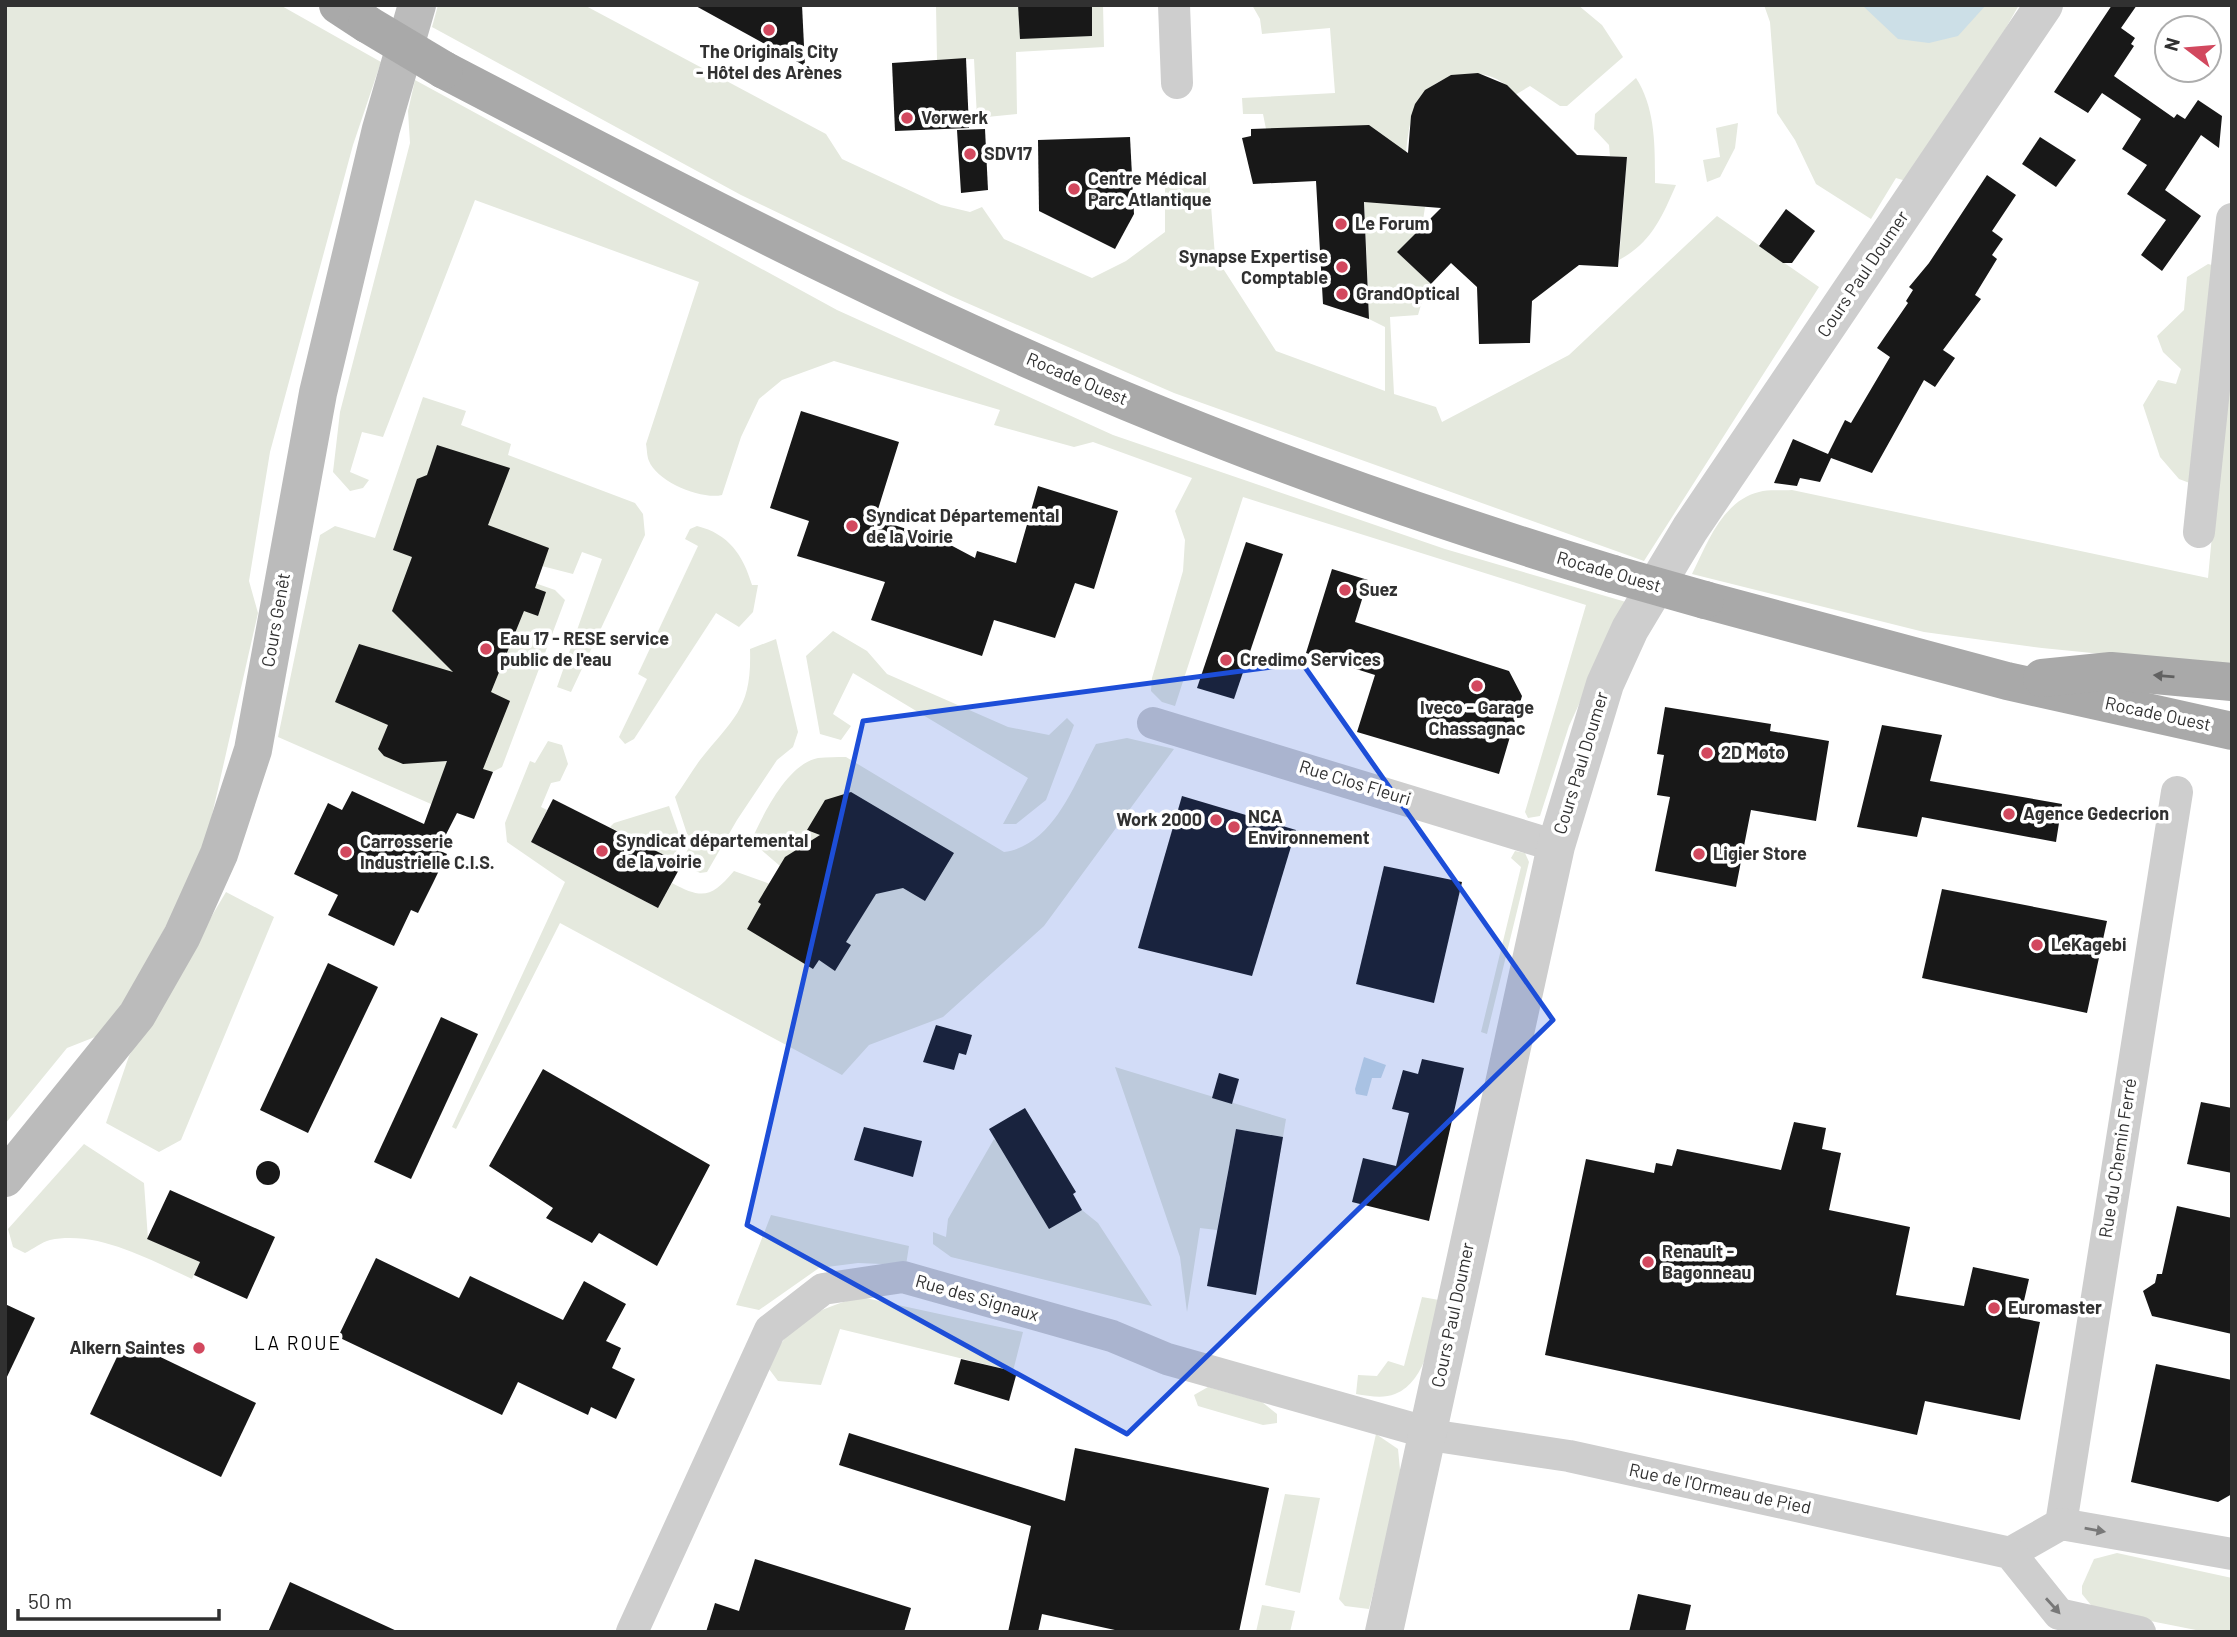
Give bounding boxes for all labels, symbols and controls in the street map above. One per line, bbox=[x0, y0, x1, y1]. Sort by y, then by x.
north arrow bbox=[2153, 14, 2223, 84]
marker: The Originals City - Hôtel des Arènes bbox=[761, 22, 777, 38]
text: N bbox=[2158, 35, 2184, 53]
place label: The Originals City - Hôtel des Arènes bbox=[696, 40, 842, 83]
place label: Vorwerk bbox=[921, 106, 988, 128]
marker: Vorwerk bbox=[899, 110, 915, 126]
place label: SDV17 bbox=[984, 142, 1032, 164]
marker: SDV17 bbox=[962, 146, 978, 162]
place label: Centre Médical Parc Atlantique bbox=[1088, 167, 1212, 210]
marker: Centre Médical Parc Atlantique bbox=[1066, 181, 1082, 197]
street label: Cours Paul Doumer bbox=[1812, 206, 1913, 341]
place label: Le Forum bbox=[1355, 212, 1430, 234]
marker: Le Forum bbox=[1333, 216, 1349, 232]
place label: Synapse Expertise Comptable bbox=[1179, 245, 1328, 288]
marker: Synapse Expertise Comptable bbox=[1334, 259, 1350, 275]
place label: GrandOptical bbox=[1356, 282, 1460, 304]
marker: GrandOptical bbox=[1334, 286, 1350, 302]
street label: Rocade Ouest bbox=[1023, 347, 1131, 409]
place label: Syndicat Départemental de la Voirie bbox=[866, 504, 1059, 547]
marker: Syndicat Départemental de la Voirie bbox=[844, 518, 860, 534]
street label: Rocade Ouest bbox=[1554, 546, 1664, 596]
street label: Cours Genêt bbox=[256, 571, 294, 669]
place label: Suez bbox=[1359, 578, 1398, 600]
marker: Suez bbox=[1337, 582, 1353, 598]
place label: Eau 17 - RESE service public de l'eau bbox=[500, 627, 669, 670]
marker: Eau 17 - RESE service public de l'eau bbox=[478, 641, 494, 657]
place label: Credimo Services bbox=[1240, 648, 1381, 670]
marker: Credimo Services bbox=[1218, 652, 1234, 668]
one-way arrow bbox=[2153, 670, 2175, 681]
marker: Iveco - Garage Chassagnac bbox=[1469, 678, 1485, 694]
street label: Cours Paul Doumer bbox=[1548, 688, 1612, 837]
street label: Rocade Ouest bbox=[2103, 691, 2213, 735]
place label: Iveco - Garage Chassagnac bbox=[1420, 696, 1534, 739]
place label: 2D Moto bbox=[1721, 741, 1785, 763]
marker: 2D Moto bbox=[1699, 745, 1715, 761]
street label: Rue Clos Fleuri bbox=[1297, 755, 1414, 809]
place label: Agence Gedecrion bbox=[2023, 802, 2169, 824]
place label: NCA Environnement bbox=[1248, 805, 1370, 848]
marker: Agence Gedecrion bbox=[2001, 806, 2017, 822]
place label: Work 2000 bbox=[1116, 808, 1202, 830]
marker: Work 2000 bbox=[1208, 812, 1224, 828]
marker: NCA Environnement bbox=[1226, 819, 1242, 835]
place label: Syndicat départemental de la voirie bbox=[616, 829, 808, 872]
place label: Carrosserie Industrielle C.I.S. bbox=[360, 830, 495, 873]
place label: Ligier Store bbox=[1713, 842, 1807, 864]
marker: Syndicat départemental de la voirie bbox=[594, 843, 610, 859]
marker: Carrosserie Industrielle C.I.S. bbox=[338, 844, 354, 860]
marker: Ligier Store bbox=[1691, 846, 1707, 862]
place label: LeKagebi bbox=[2051, 933, 2127, 955]
marker: LeKagebi bbox=[2029, 937, 2045, 953]
street label: Rue du Chemin Ferré bbox=[2094, 1076, 2141, 1239]
street label: Cours Paul Doumer bbox=[1426, 1240, 1478, 1389]
place label: Renault - Bagonneau bbox=[1662, 1240, 1751, 1283]
marker: Renault - Bagonneau bbox=[1640, 1254, 1656, 1270]
street label: Rue des Signaux bbox=[913, 1269, 1042, 1325]
place label: Euromaster bbox=[2008, 1296, 2102, 1318]
marker: Euromaster bbox=[1986, 1300, 2002, 1316]
district label: LA ROUE bbox=[254, 1331, 342, 1354]
place label: Alkern Saintes bbox=[70, 1336, 185, 1358]
marker: Alkern Saintes bbox=[191, 1340, 207, 1356]
street label: Rue de l'Ormeau de Pied bbox=[1627, 1458, 1813, 1518]
one-way arrow bbox=[2084, 1525, 2106, 1536]
scale bar bbox=[18, 1578, 219, 1622]
text: 50 m bbox=[28, 1588, 72, 1613]
one-way arrow bbox=[2045, 1597, 2061, 1614]

